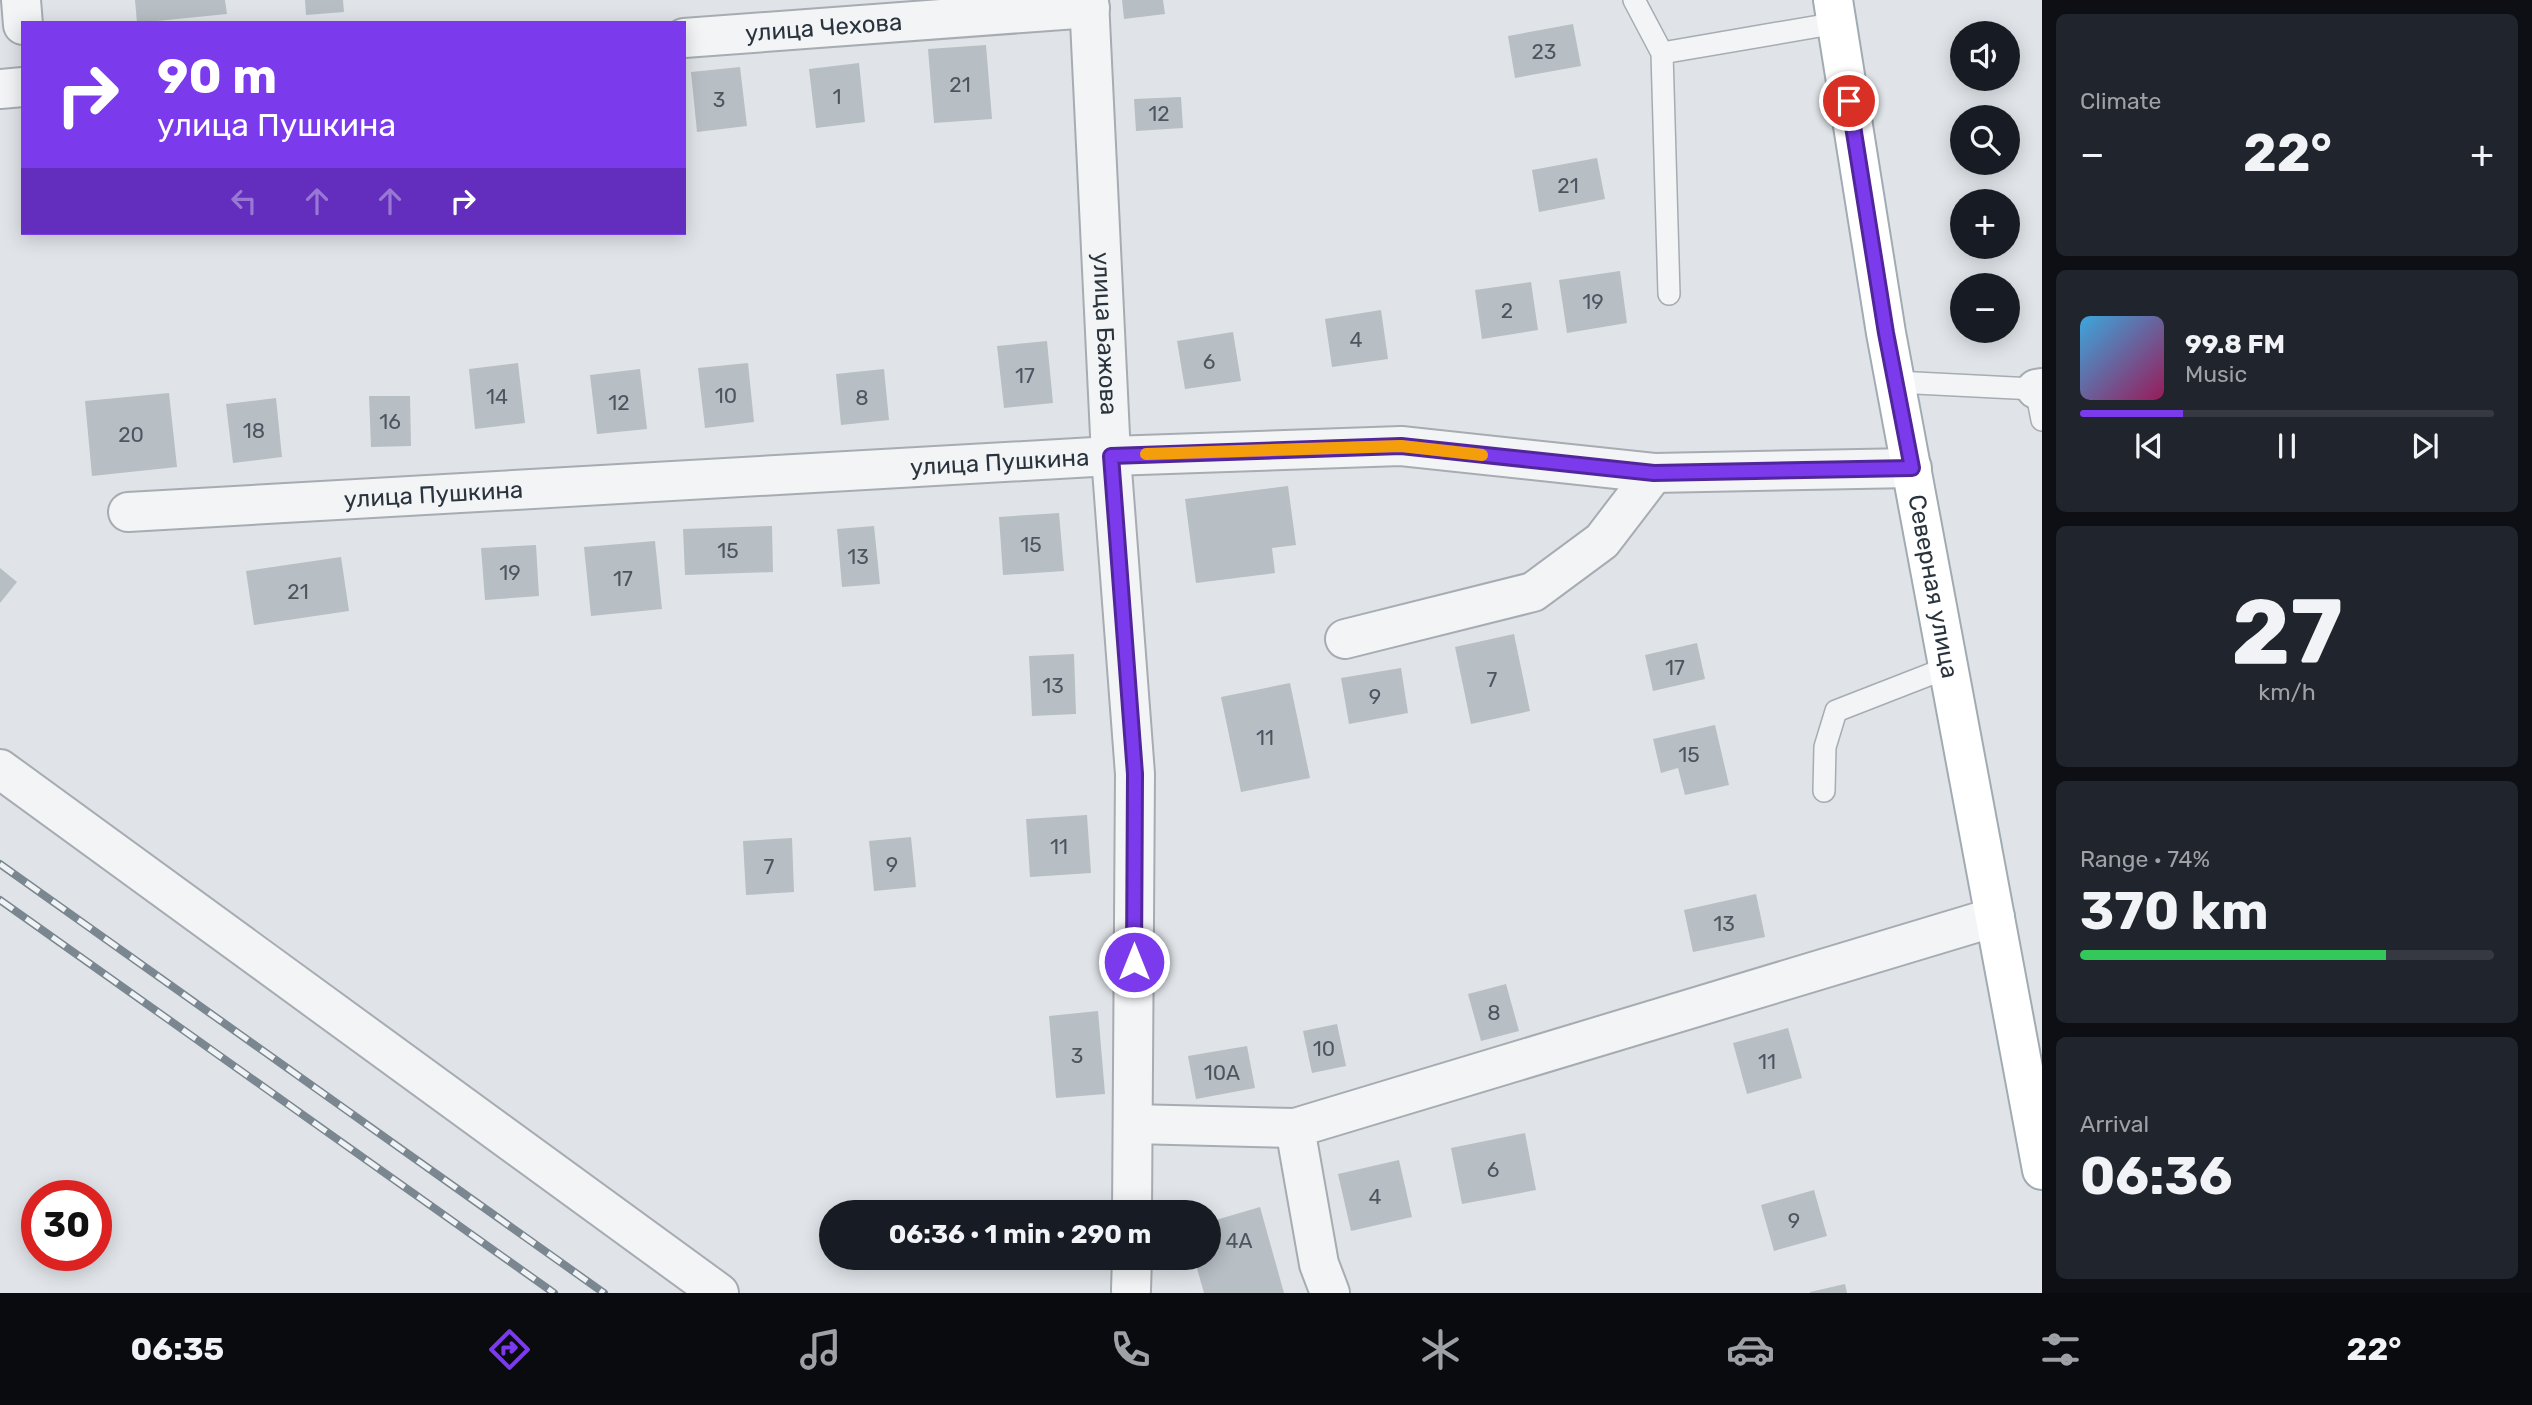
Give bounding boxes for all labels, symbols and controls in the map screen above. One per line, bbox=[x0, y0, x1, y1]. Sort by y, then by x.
street label: улица Чехова bbox=[744, 8, 903, 47]
map controls bbox=[1950, 21, 2020, 343]
button: sound bbox=[1950, 21, 2020, 91]
house number: 23 bbox=[1532, 39, 1556, 64]
text: 90 m bbox=[157, 47, 277, 105]
icon: right bbox=[42, 49, 133, 140]
pin bbox=[1819, 71, 1879, 131]
house number: 21 bbox=[949, 72, 971, 97]
icon: arrive bbox=[1830, 82, 1868, 120]
house number: 1 bbox=[833, 84, 842, 109]
house number: 3 bbox=[713, 87, 725, 112]
text: Climate bbox=[2080, 87, 2161, 115]
house number: 12 bbox=[1148, 101, 1170, 126]
button: search bbox=[1950, 105, 2020, 175]
text: улица Пушкина bbox=[157, 106, 396, 144]
text: 22° bbox=[2243, 122, 2332, 184]
text: − bbox=[2080, 131, 2105, 177]
text: + bbox=[2470, 131, 2494, 177]
house number: 21 bbox=[1557, 173, 1579, 198]
icon: left bbox=[225, 182, 263, 220]
icon: ahead bbox=[298, 182, 336, 220]
icon: ahead bbox=[371, 182, 409, 220]
icon: right bbox=[444, 182, 482, 220]
button: + bbox=[1950, 189, 2020, 259]
street label: улица Бажова bbox=[1087, 251, 1123, 416]
button: − bbox=[1950, 273, 2020, 343]
house number: 19 bbox=[1582, 289, 1604, 314]
house number: 2 bbox=[1501, 298, 1513, 323]
house number: 4 bbox=[1349, 327, 1363, 352]
text: 99.8 FM bbox=[2185, 329, 2285, 360]
house number: 6 bbox=[1203, 349, 1215, 374]
text: Music bbox=[2185, 360, 2247, 388]
house number: 17 bbox=[1015, 363, 1035, 388]
house number: 10 bbox=[715, 383, 737, 408]
house number: 14 bbox=[486, 384, 508, 409]
house number: 8 bbox=[855, 385, 869, 410]
house number: 12 bbox=[608, 390, 630, 415]
house number: 16 bbox=[379, 409, 401, 434]
house number: 18 bbox=[243, 418, 265, 443]
house number: 20 bbox=[118, 422, 144, 447]
icon: previous bbox=[2130, 427, 2168, 465]
icon: pause bbox=[2268, 427, 2306, 465]
icon: next bbox=[2406, 427, 2444, 465]
street label: улица Пушкина bbox=[909, 443, 1090, 481]
street label: улица Пушкина bbox=[343, 476, 524, 514]
street label: Северная улица bbox=[1902, 492, 1964, 681]
house number: 15 bbox=[1020, 532, 1042, 557]
house number: 15 bbox=[717, 538, 739, 563]
house number: 13 bbox=[847, 544, 869, 569]
house number: 19 bbox=[499, 560, 521, 585]
house number: 17 bbox=[613, 566, 633, 591]
text: 27 bbox=[2231, 578, 2343, 686]
house number: 21 bbox=[287, 579, 309, 604]
house number: 17 bbox=[1665, 655, 1685, 680]
house number: 7 bbox=[1487, 667, 1498, 692]
house number: 13 bbox=[1042, 673, 1064, 698]
text: km/h bbox=[2258, 678, 2316, 706]
house number: 9 bbox=[1369, 684, 1381, 709]
house number: 11 bbox=[1256, 725, 1274, 750]
house number: 15 bbox=[1678, 742, 1700, 767]
house number: 11 bbox=[1050, 834, 1068, 859]
text: Range · 74% bbox=[2080, 845, 2210, 873]
house number: 9 bbox=[886, 852, 898, 877]
house number: 7 bbox=[764, 854, 775, 879]
text: 370 km bbox=[2080, 880, 2269, 942]
house number: 13 bbox=[1713, 911, 1735, 936]
position arrow bbox=[1097, 925, 1171, 999]
house number: 8 bbox=[1487, 1000, 1501, 1025]
house number: 10 bbox=[1313, 1036, 1335, 1061]
house number: 3 bbox=[1071, 1043, 1083, 1068]
house number: 11 bbox=[1758, 1049, 1776, 1074]
house number: 10А bbox=[1204, 1060, 1240, 1085]
text: Arrival bbox=[2080, 1110, 2149, 1138]
text: 06:36 bbox=[2080, 1145, 2233, 1207]
house number: 6 bbox=[1487, 1157, 1499, 1182]
speed limit sign: 30 bbox=[21, 1180, 112, 1271]
house number: 4 bbox=[1368, 1184, 1382, 1209]
house number: 9 bbox=[1788, 1208, 1800, 1233]
text: 06:36 · 1 min · 290 m bbox=[889, 1219, 1151, 1250]
house number: 4А bbox=[1225, 1228, 1253, 1253]
icon: directions bbox=[485, 1325, 534, 1374]
icon: music bbox=[796, 1325, 845, 1374]
icon: phone bbox=[1106, 1325, 1155, 1374]
icon: climate bbox=[1416, 1325, 1465, 1374]
icon: car bbox=[1726, 1325, 1775, 1374]
icon: filters bbox=[2036, 1325, 2085, 1374]
text: 06:35 bbox=[131, 1330, 224, 1368]
text: 22° bbox=[2347, 1330, 2401, 1368]

